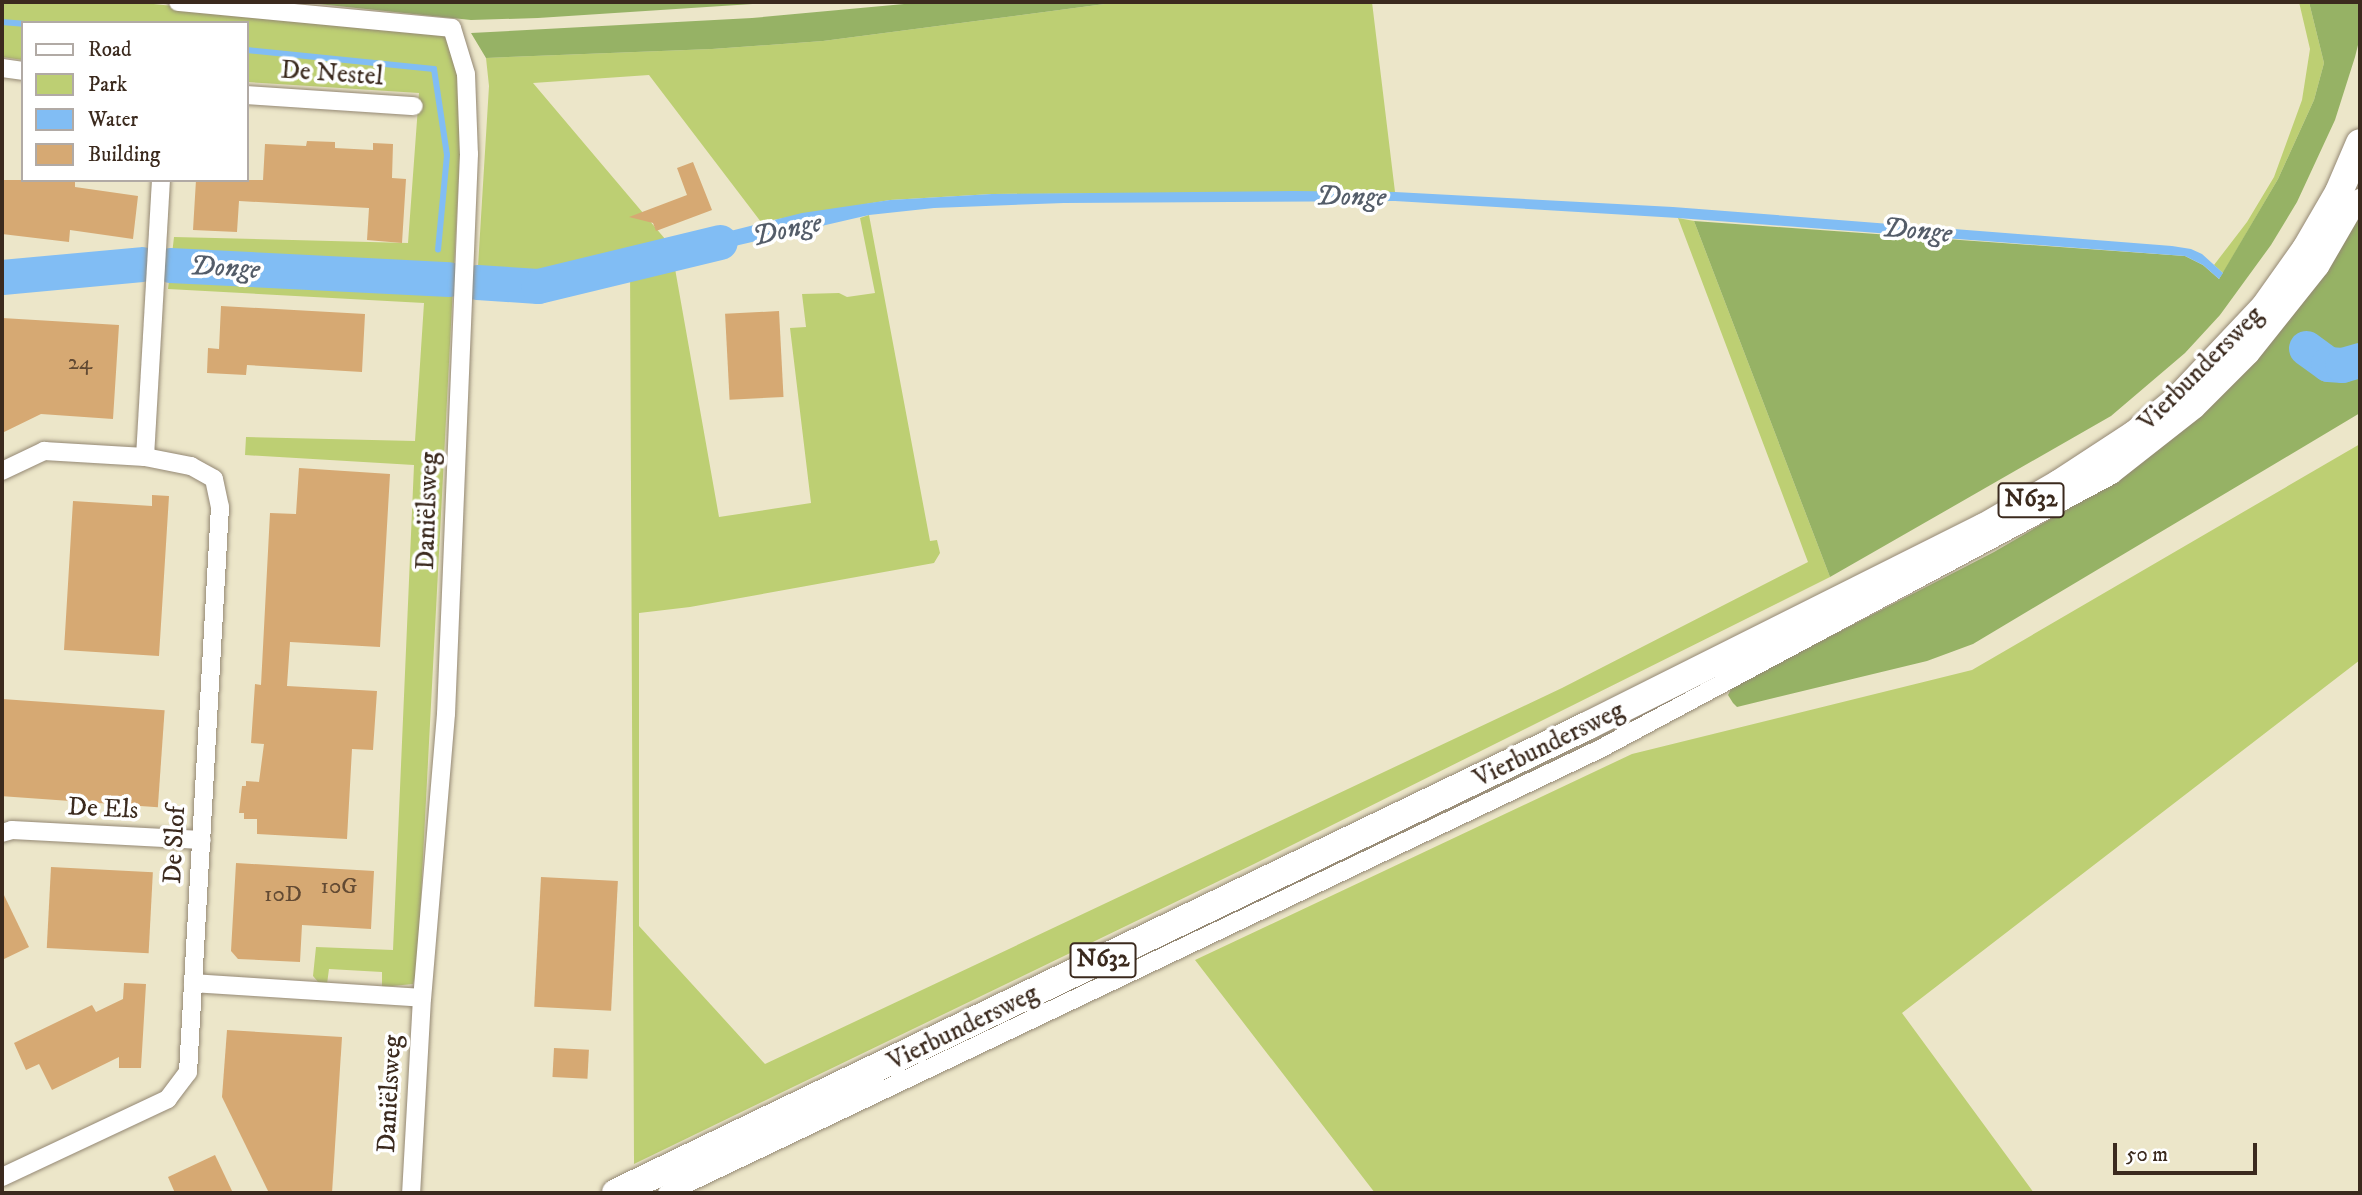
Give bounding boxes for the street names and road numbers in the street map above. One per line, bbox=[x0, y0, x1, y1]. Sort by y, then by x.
street label: De Nestel bbox=[280, 55, 384, 93]
street label: Vierbundersweg bbox=[2132, 300, 2270, 438]
street label: Daniëlsweg bbox=[410, 452, 446, 570]
road number: N632 bbox=[1996, 480, 2066, 520]
street label: Vierbundersweg bbox=[1469, 695, 1629, 795]
street label: De Els bbox=[67, 792, 139, 826]
street label: De Slof bbox=[157, 805, 193, 885]
road number: N632 bbox=[1068, 940, 1138, 980]
street label: Vierbundersweg bbox=[883, 978, 1043, 1078]
street label: Daniëlsweg bbox=[371, 1034, 409, 1154]

